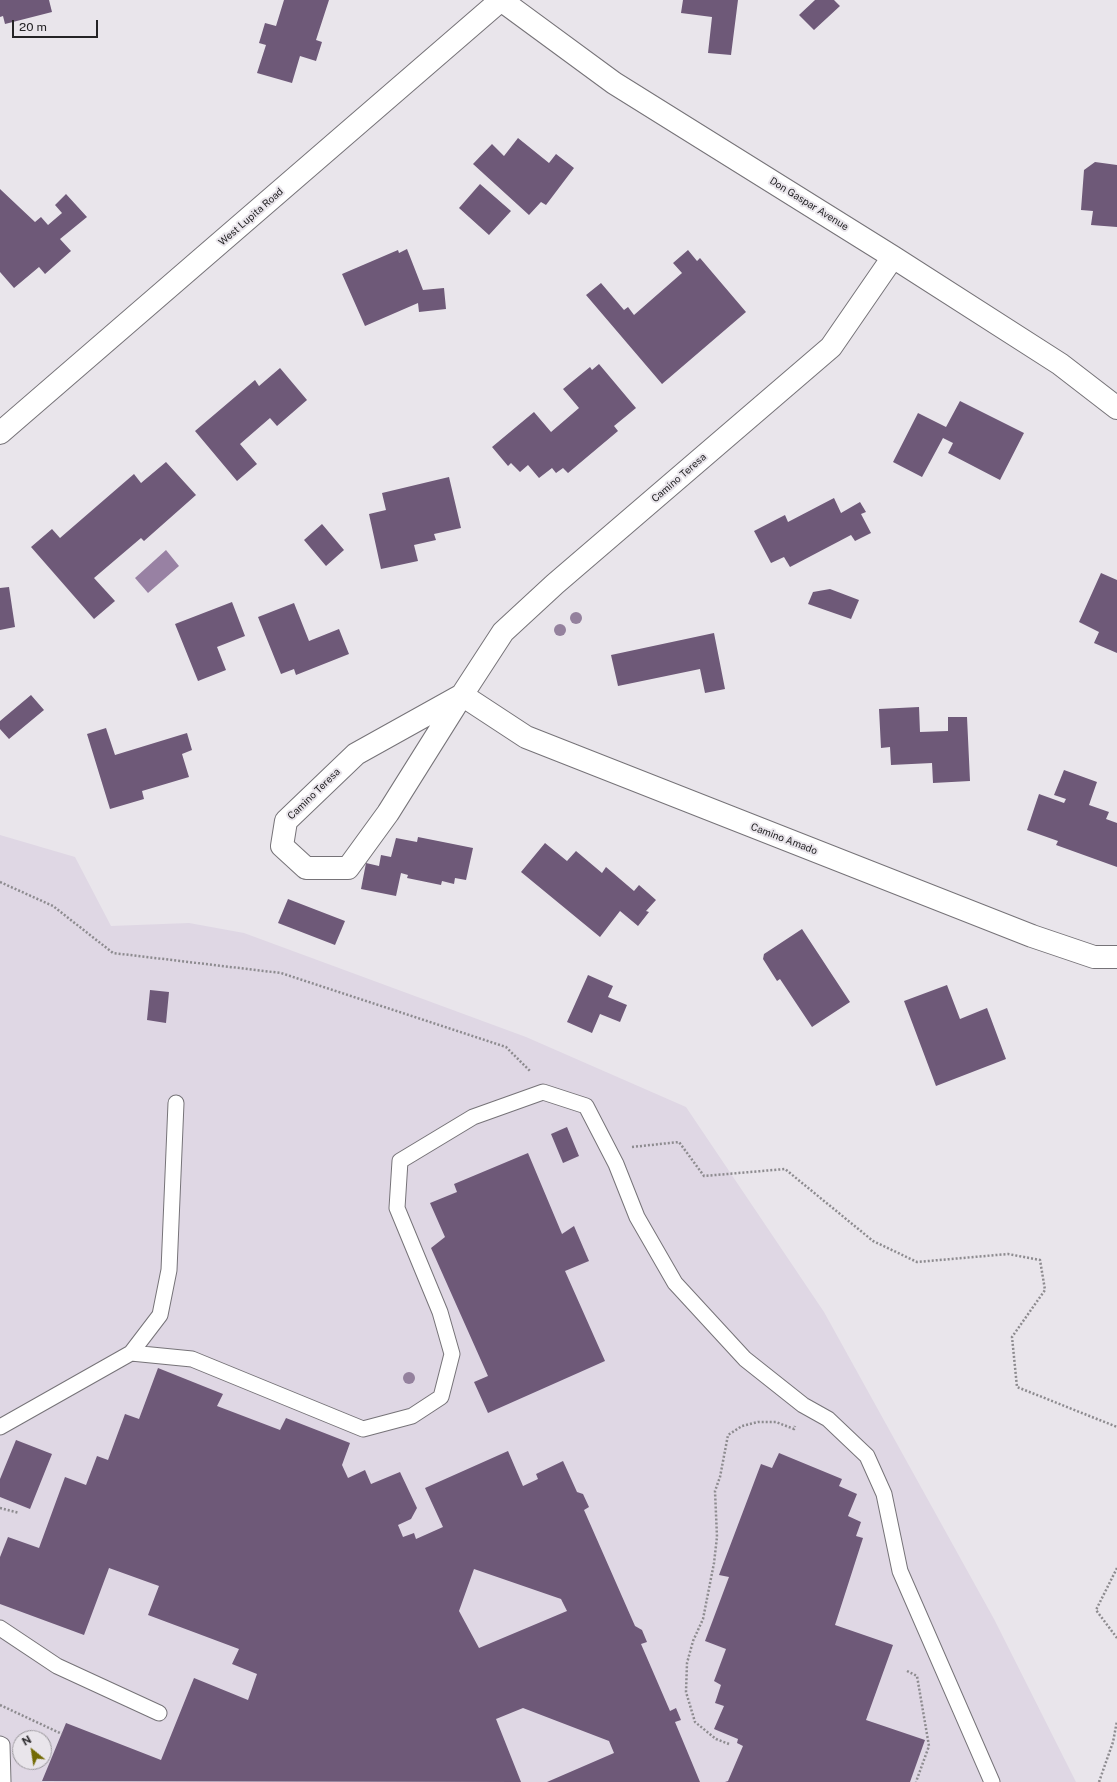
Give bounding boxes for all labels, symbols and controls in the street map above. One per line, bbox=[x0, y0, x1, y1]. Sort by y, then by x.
scale bar bbox=[14, 12, 100, 38]
text: 20 m bbox=[19, 20, 47, 34]
street label: Don Gaspar Avenue bbox=[767, 175, 851, 233]
street label: West Lupita Road bbox=[216, 186, 286, 248]
street label: Camino Teresa bbox=[649, 451, 709, 505]
street label: Camino Teresa bbox=[285, 766, 343, 822]
street label: Camino Amado bbox=[749, 821, 819, 857]
north arrow bbox=[12, 1730, 52, 1770]
text: N bbox=[20, 1733, 33, 1748]

